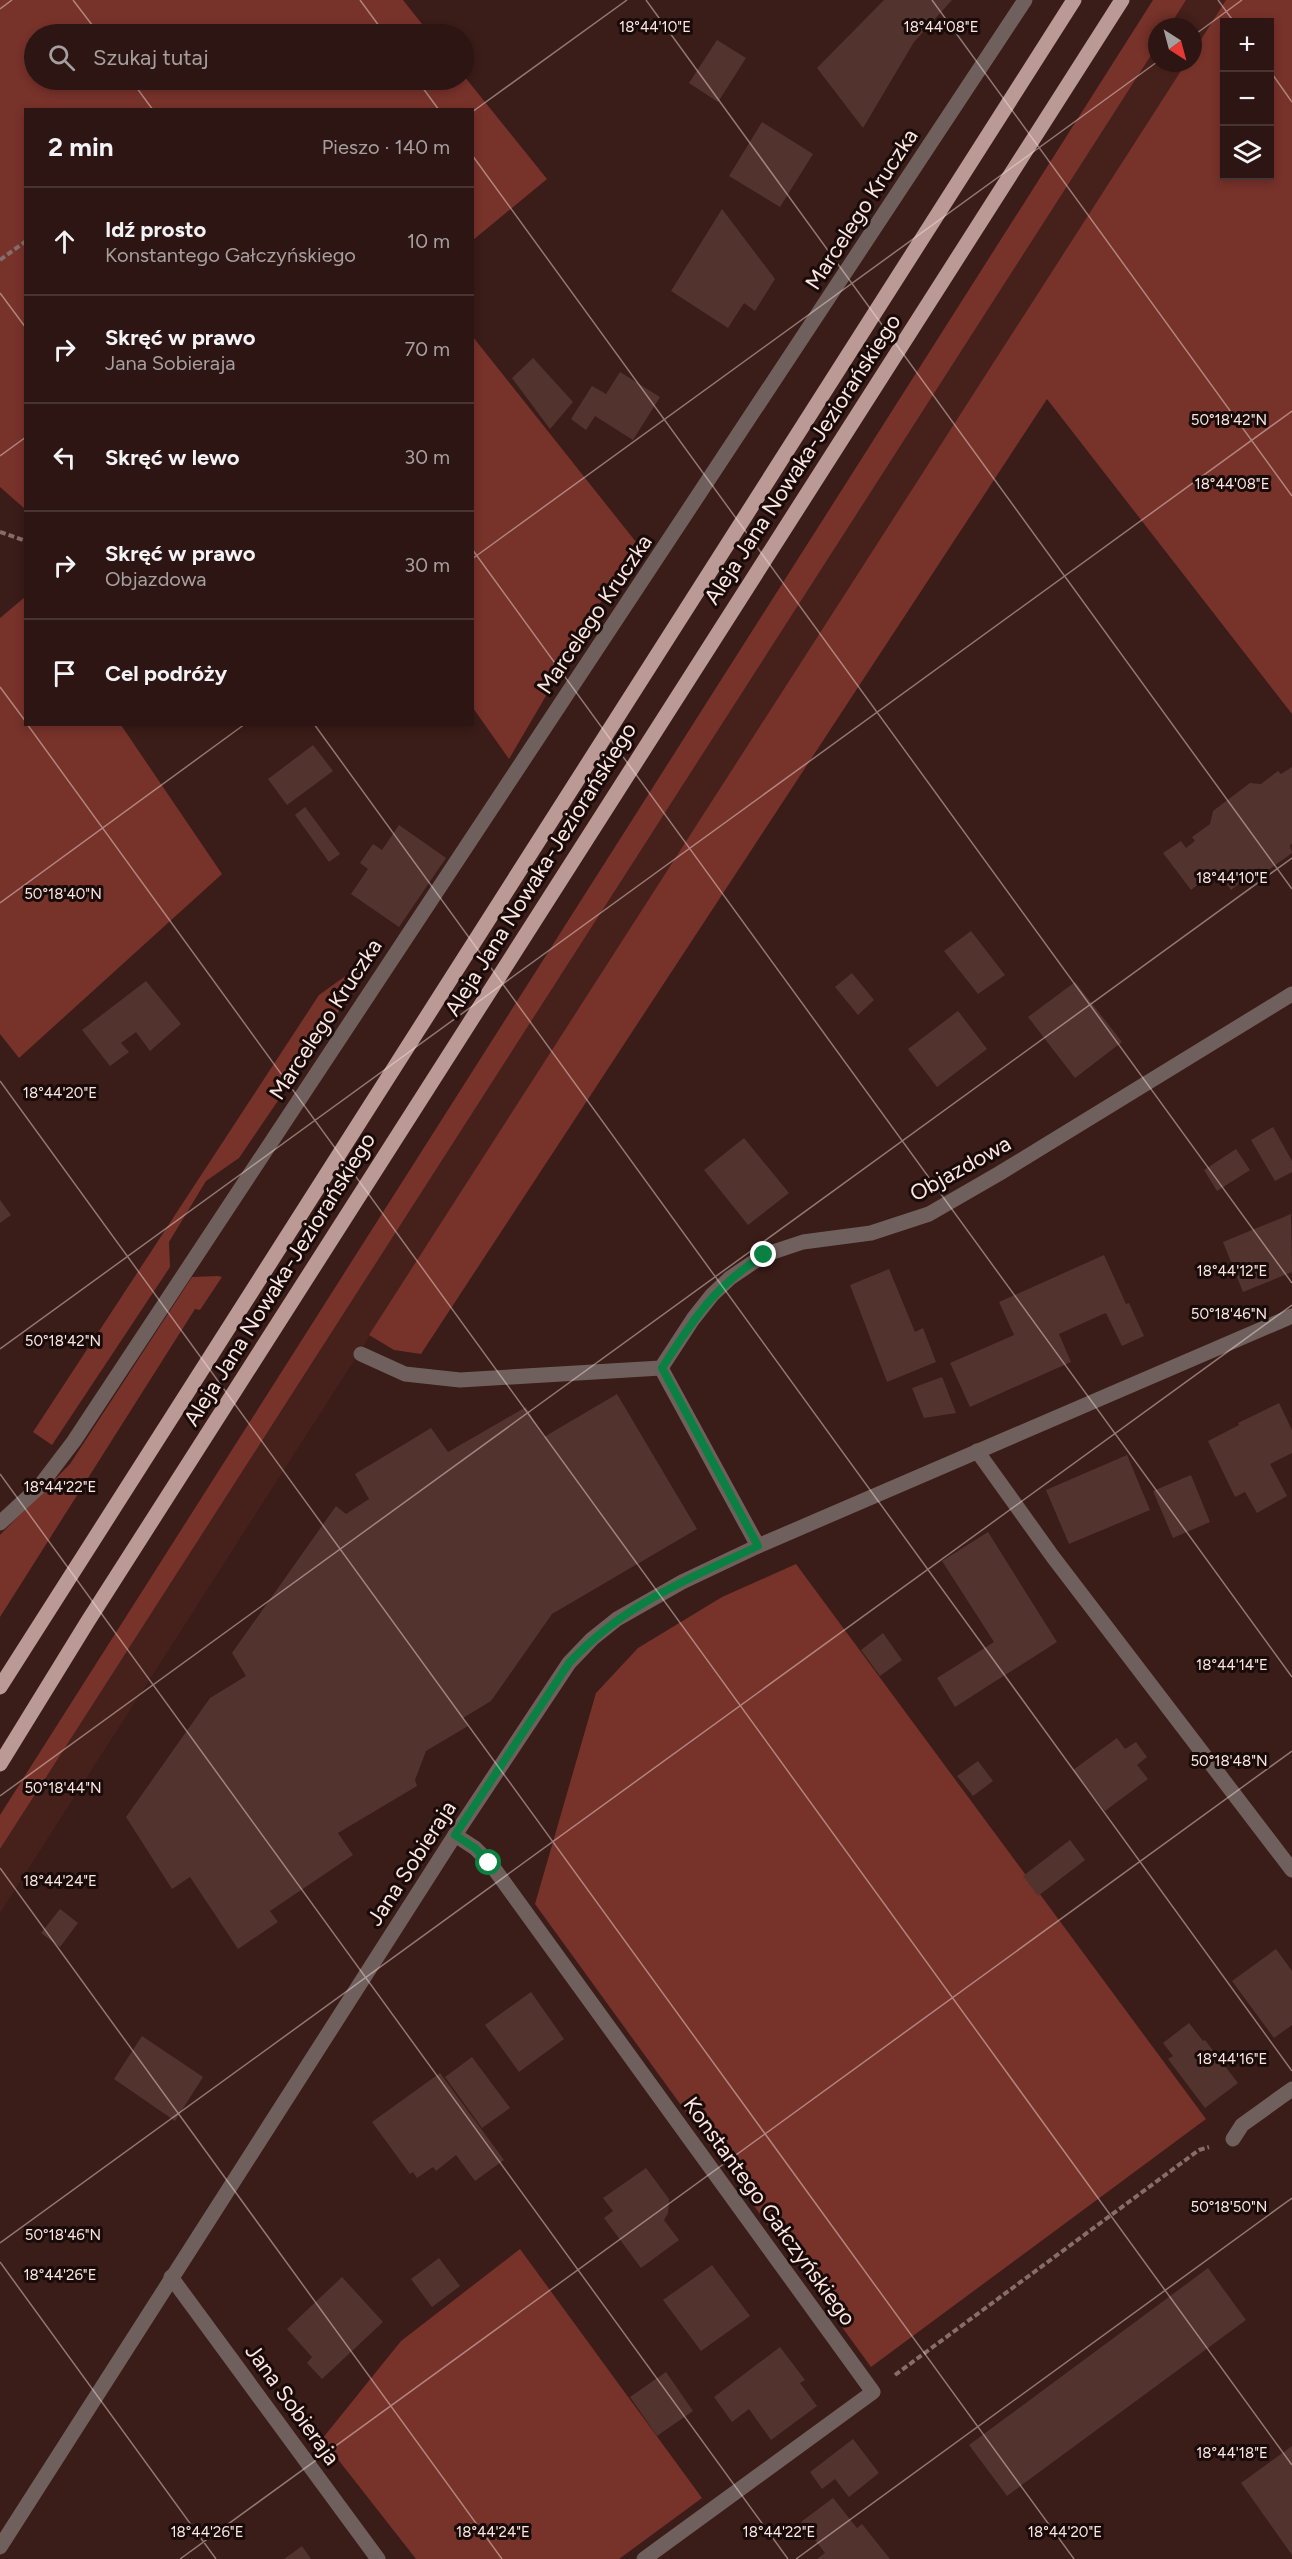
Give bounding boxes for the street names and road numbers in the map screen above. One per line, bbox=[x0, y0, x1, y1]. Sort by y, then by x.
street label: Marcelego Kruczka bbox=[799, 124, 924, 295]
street label: Aleja Jana Nowaka-Jeziorańskiego bbox=[698, 309, 907, 610]
street label: Marcelego Kruczka bbox=[531, 529, 658, 699]
street label: Aleja Jana Nowaka-Jeziorańskiego bbox=[439, 718, 642, 1021]
street label: Marcelego Kruczka bbox=[263, 934, 388, 1105]
street label: Aleja Jana Nowaka-Jeziorańskiego bbox=[178, 1128, 381, 1431]
street label: Objazdowa bbox=[905, 1130, 1016, 1207]
street label: Jana Sobieraja bbox=[361, 1796, 462, 1931]
street label: Konstantego Gałczyńskiego bbox=[678, 2092, 862, 2331]
street label: Jana Sobieraja bbox=[239, 2338, 346, 2470]

